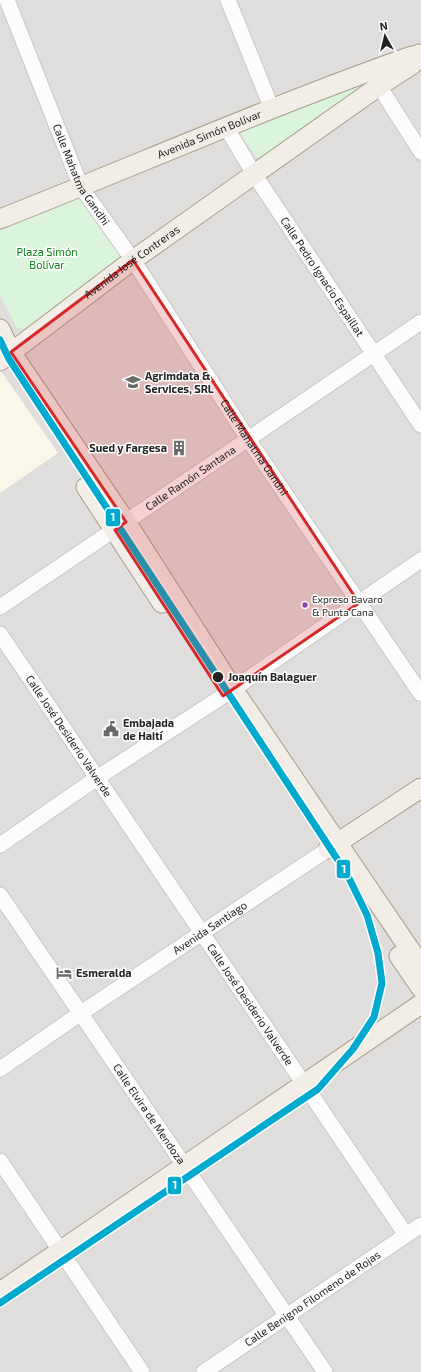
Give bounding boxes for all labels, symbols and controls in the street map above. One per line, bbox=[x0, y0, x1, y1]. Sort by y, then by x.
north arrow bbox=[365, 16, 405, 56]
text: N bbox=[379, 19, 388, 33]
street label: Avenida Simón Bolívar bbox=[155, 106, 264, 161]
street label: Calle Mahatma Gandhi bbox=[51, 122, 113, 227]
street label: Calle Pedro Ignacio Espaillat bbox=[278, 214, 367, 339]
street label: Avenida José Contreras bbox=[81, 222, 182, 301]
park label: Plaza Simón Bolívar bbox=[16, 245, 78, 271]
place label: Agrimdata & Services, SRL bbox=[145, 369, 214, 395]
school or university icon: Agrimdata & Services, SRL bbox=[124, 373, 142, 391]
street label: Calle Mahatma Gandhi bbox=[218, 397, 291, 498]
building icon: Sued y Fargesa bbox=[170, 439, 188, 457]
place label: Sued y Fargesa bbox=[89, 441, 167, 455]
street label: Calle Ramón Santana bbox=[143, 443, 238, 513]
line badge: 1 bbox=[105, 508, 121, 527]
text: 1 bbox=[111, 510, 115, 523]
place label: Expreso Bavaro & Punta Cana bbox=[312, 593, 383, 618]
marker: Expreso Bavaro & Punta Cana bbox=[300, 600, 310, 610]
marker: Joaquín Balaguer bbox=[211, 670, 225, 684]
place label: Joaquín Balaguer bbox=[228, 670, 317, 683]
street label: Calle José Desiderio Valverde bbox=[24, 672, 115, 799]
place label: Embajada de Haití bbox=[123, 716, 174, 742]
public building icon: Embajada de Haití bbox=[102, 720, 120, 738]
line badge: 1 bbox=[336, 859, 351, 879]
text: 1 bbox=[342, 862, 346, 875]
street label: Avenida Santiago bbox=[170, 898, 249, 956]
street label: Calle José Desiderio Valverde bbox=[205, 941, 296, 1068]
hotel icon: Esmeralda bbox=[55, 964, 73, 982]
place label: Esmeralda bbox=[76, 966, 131, 979]
street label: Calle Elvira de Mendoza bbox=[111, 1061, 188, 1166]
line badge: 1 bbox=[167, 1176, 182, 1195]
text: 1 bbox=[173, 1178, 177, 1191]
street label: Calle Benigno Filomeno de Rojas bbox=[242, 1247, 383, 1349]

